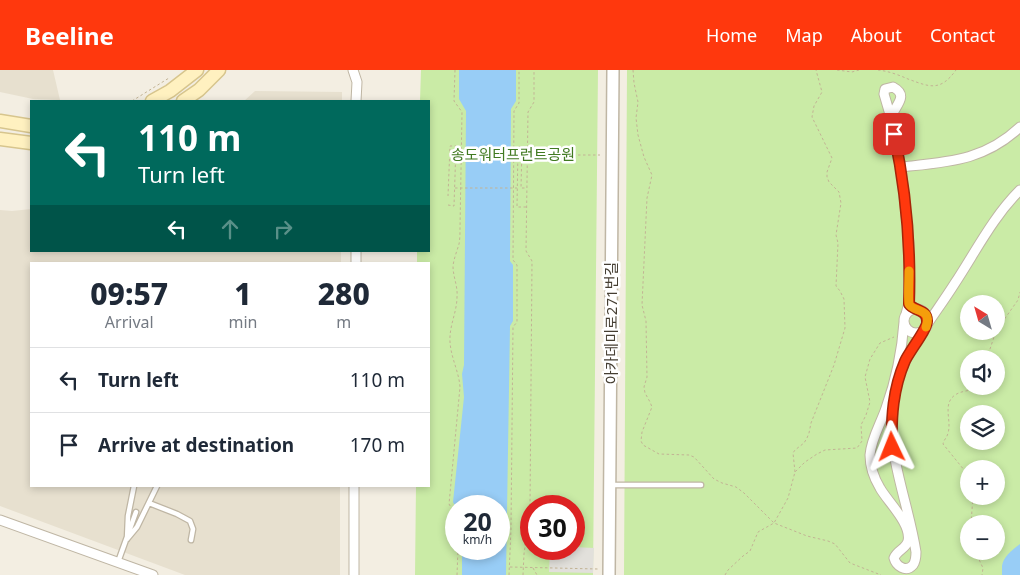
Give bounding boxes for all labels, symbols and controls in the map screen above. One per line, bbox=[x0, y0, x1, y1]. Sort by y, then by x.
text: Beeline bbox=[25, 19, 114, 52]
text: Home bbox=[706, 23, 757, 47]
text: Map bbox=[785, 23, 823, 47]
text: About bbox=[851, 23, 902, 47]
text: Contact bbox=[930, 23, 995, 47]
pin bbox=[873, 113, 915, 155]
text: 110 m bbox=[138, 114, 241, 161]
icon: left bbox=[55, 120, 120, 185]
icon: arrive bbox=[880, 120, 908, 148]
park label: 송도워터프런트공원 bbox=[451, 144, 575, 164]
text: Turn left bbox=[138, 159, 225, 189]
icon: left bbox=[163, 215, 191, 243]
icon: ahead bbox=[216, 215, 244, 243]
icon: right bbox=[269, 215, 297, 243]
street label: 아카데미로271번길 bbox=[601, 262, 621, 384]
text: 09:57 bbox=[90, 273, 168, 314]
text: 1 bbox=[234, 273, 252, 314]
text: 280 bbox=[318, 273, 370, 314]
north arrow bbox=[960, 295, 1005, 340]
map controls bbox=[960, 295, 1005, 560]
text: Arrival bbox=[105, 311, 154, 333]
text: min bbox=[228, 311, 257, 333]
text: m bbox=[336, 311, 351, 333]
button: sound bbox=[960, 350, 1005, 395]
icon: left bbox=[55, 366, 83, 394]
text: Turn left bbox=[98, 367, 179, 393]
text: 110 m bbox=[350, 367, 405, 393]
button: layers bbox=[960, 405, 1005, 450]
position arrow bbox=[865, 420, 917, 472]
icon: arrive bbox=[55, 431, 83, 459]
text: Arrive at destination bbox=[98, 432, 294, 458]
text: 170 m bbox=[350, 432, 405, 458]
button: + bbox=[960, 460, 1005, 505]
speed limit sign: 30 bbox=[520, 495, 585, 560]
text: 20 bbox=[463, 504, 492, 538]
button: − bbox=[960, 515, 1005, 560]
text: km/h bbox=[463, 531, 492, 548]

